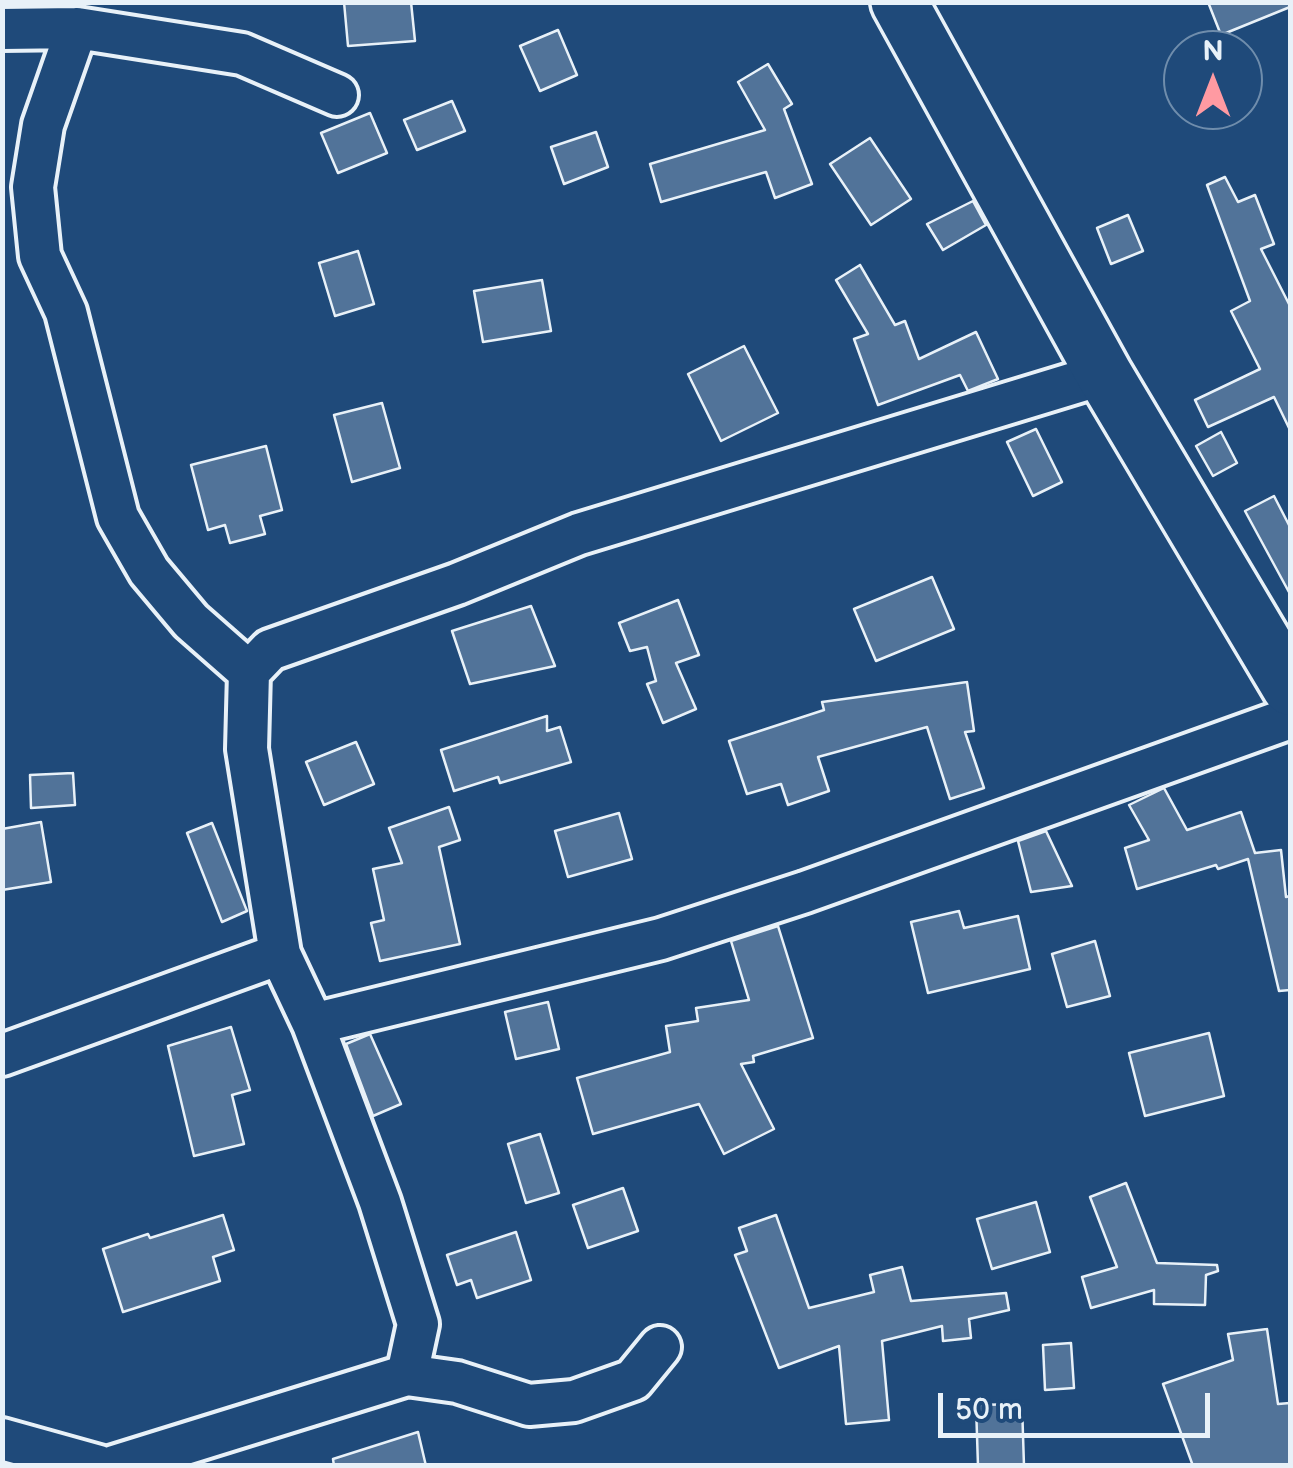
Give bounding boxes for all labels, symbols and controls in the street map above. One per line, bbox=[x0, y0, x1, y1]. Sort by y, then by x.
north arrow bbox=[1163, 30, 1263, 130]
text: N bbox=[1202, 35, 1224, 68]
scale bar bbox=[943, 1373, 1216, 1435]
text: 50 m bbox=[955, 1392, 1023, 1428]

